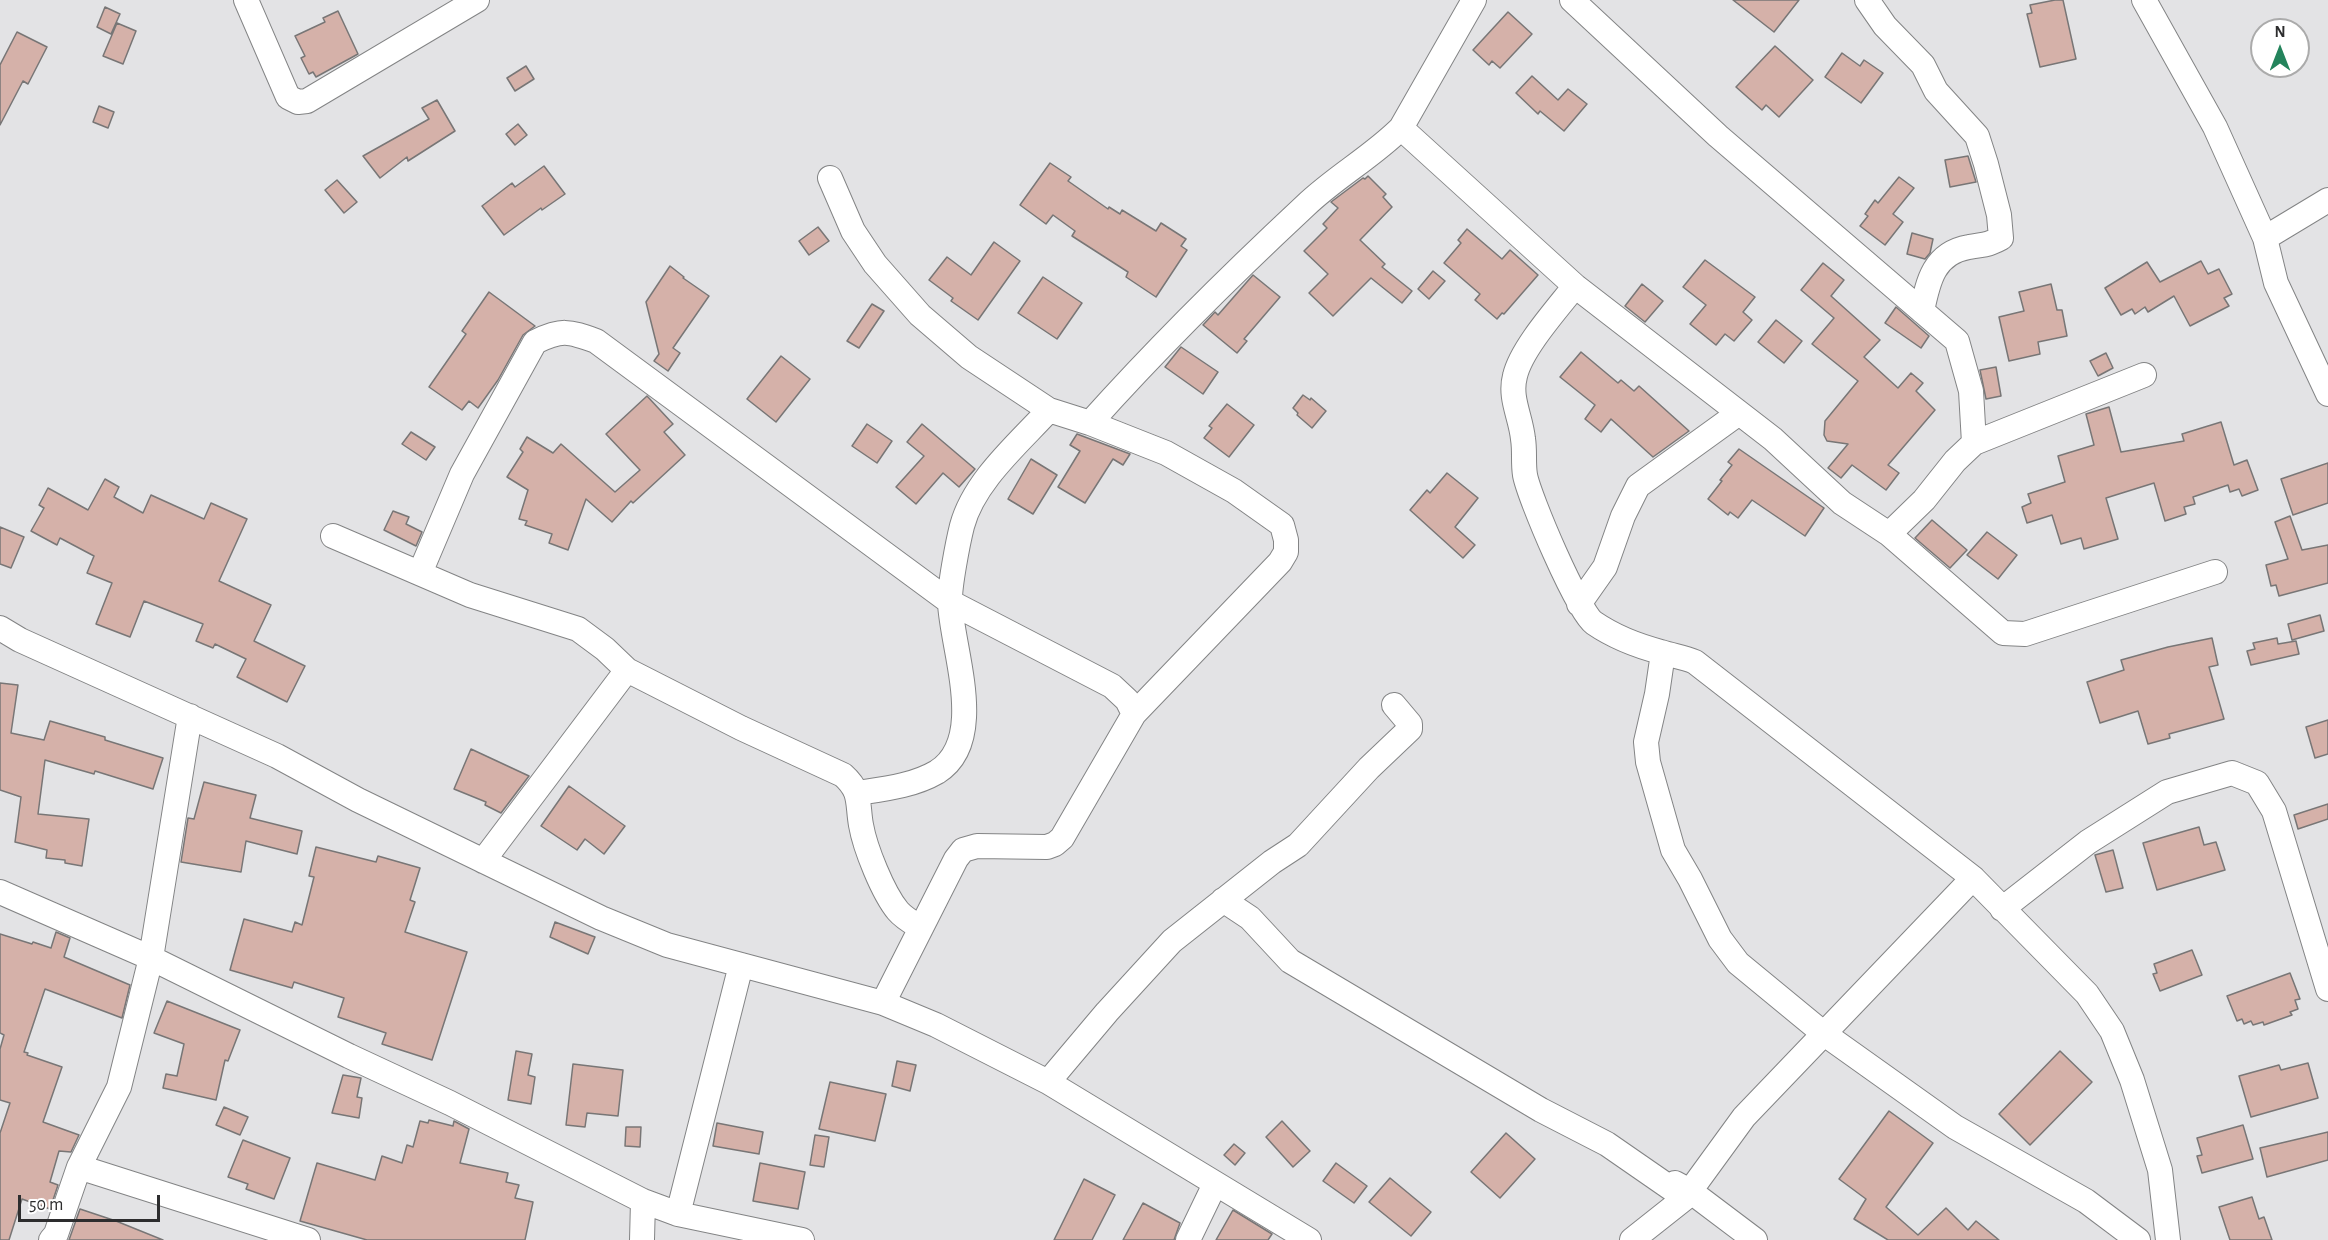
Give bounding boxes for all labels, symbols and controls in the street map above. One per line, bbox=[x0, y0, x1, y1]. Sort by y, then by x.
north arrow bbox=[2250, 18, 2310, 78]
text: N bbox=[2274, 24, 2286, 40]
scale bar bbox=[21, 1183, 164, 1221]
text: 50 m bbox=[29, 1196, 63, 1214]

